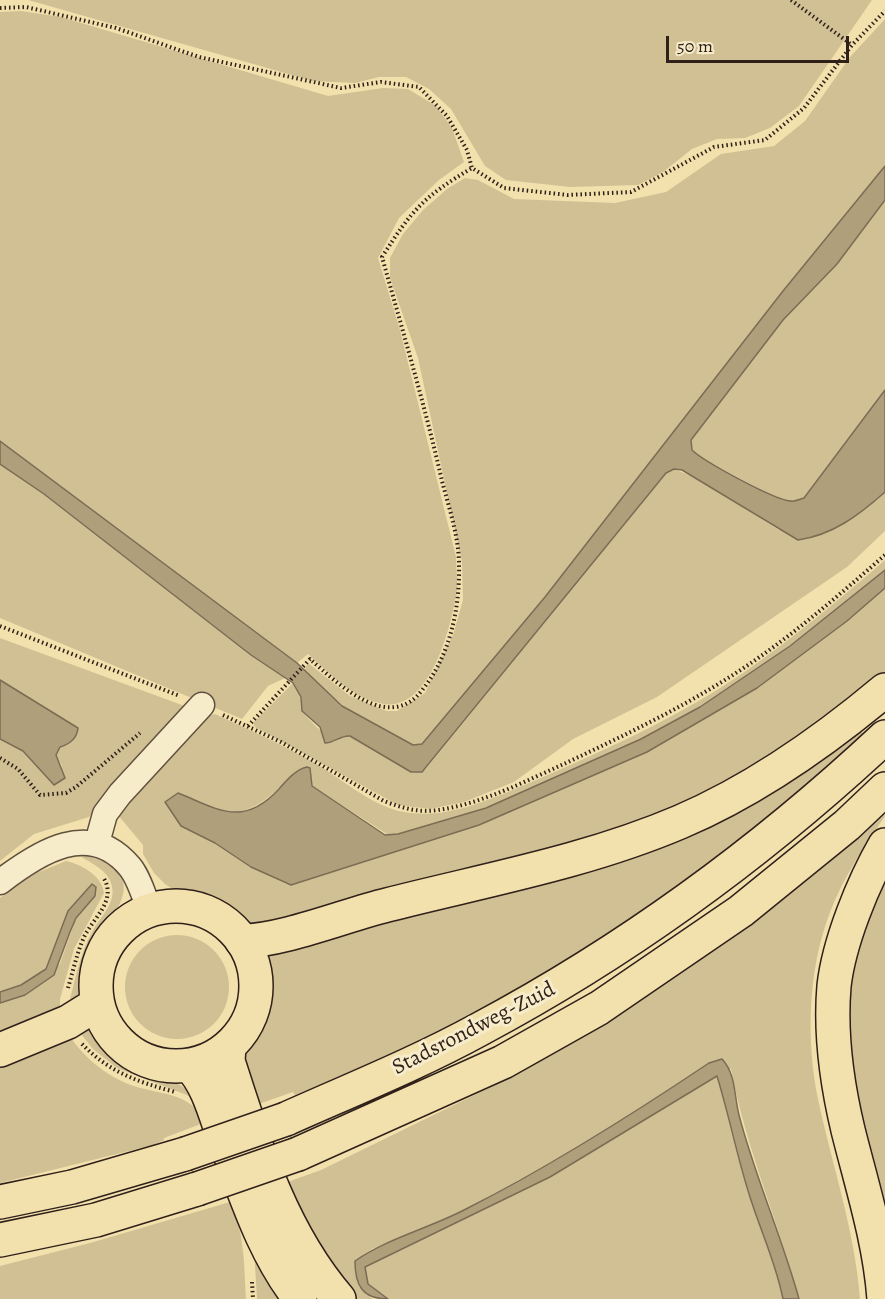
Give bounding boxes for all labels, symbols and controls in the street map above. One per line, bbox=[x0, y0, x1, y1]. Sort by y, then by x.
scale bar bbox=[669, 24, 852, 62]
text: 50 m bbox=[677, 34, 713, 58]
street label: Stadsrondweg-Zuid bbox=[388, 977, 560, 1081]

